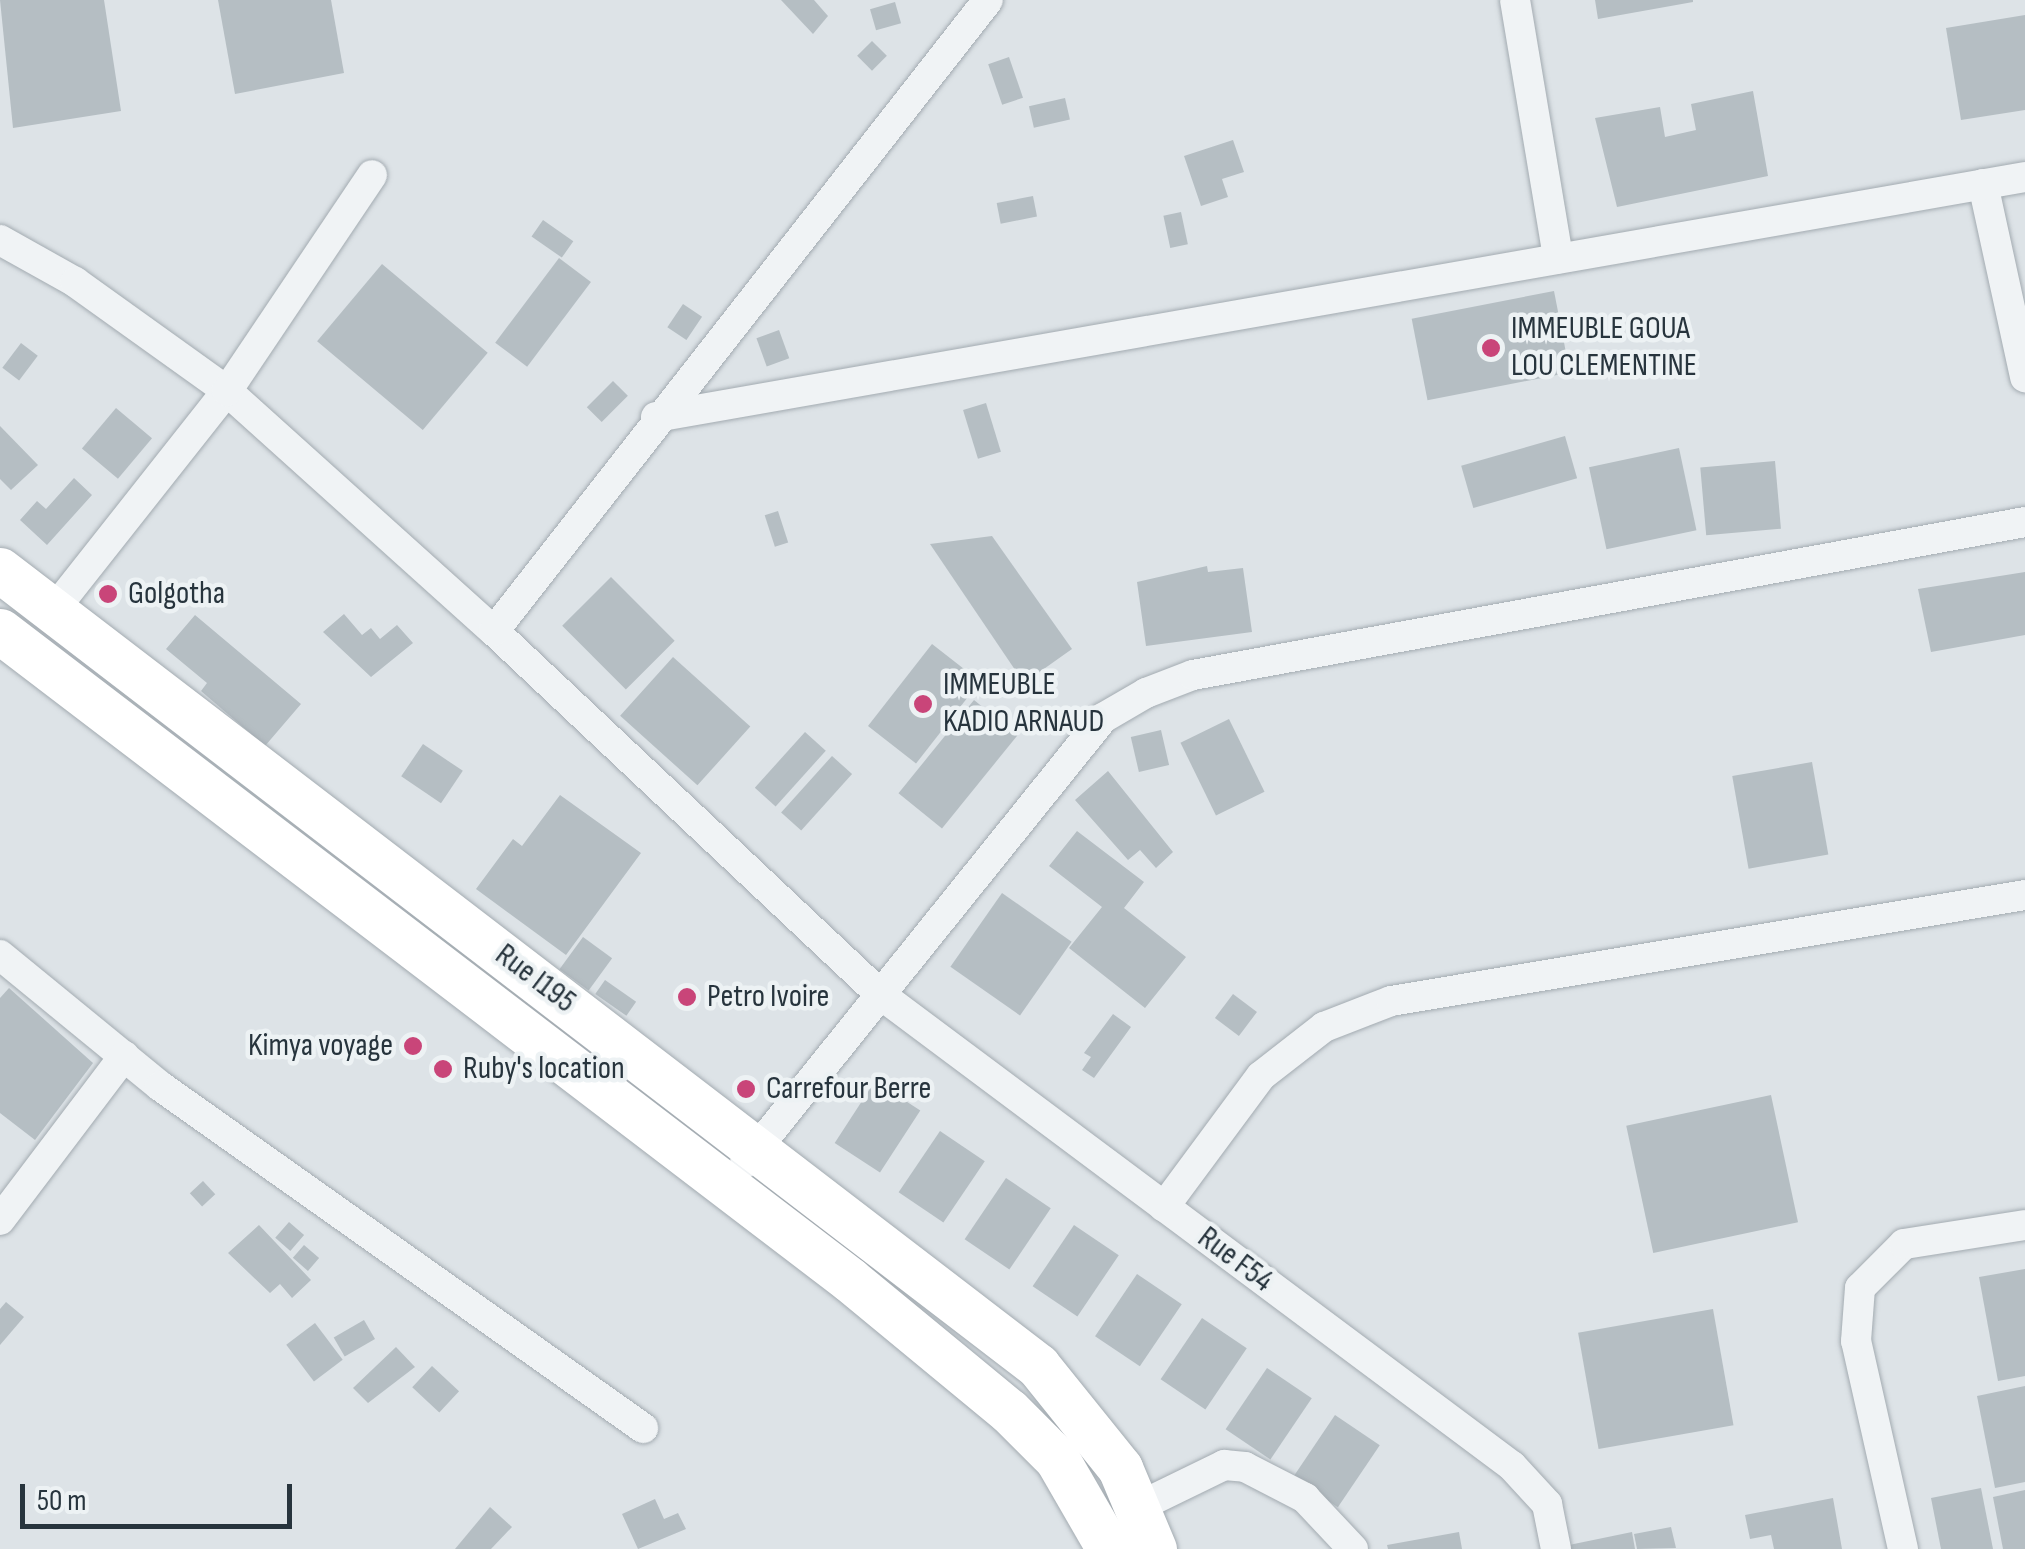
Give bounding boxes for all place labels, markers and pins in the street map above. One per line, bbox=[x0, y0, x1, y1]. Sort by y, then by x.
place label: IMMEUBLE GOUA LOU CLEMENTINE bbox=[1511, 311, 1697, 386]
marker: IMMEUBLE GOUA LOU CLEMENTINE bbox=[1480, 337, 1502, 359]
place label: Golgotha bbox=[128, 575, 225, 613]
marker: Golgotha bbox=[97, 583, 119, 605]
place label: IMMEUBLE KADIO ARNAUD bbox=[943, 667, 1104, 742]
marker: IMMEUBLE KADIO ARNAUD bbox=[912, 693, 934, 715]
place label: Petro Ivoire bbox=[707, 978, 829, 1016]
marker: Petro Ivoire bbox=[676, 986, 698, 1008]
place label: Kimya voyage bbox=[248, 1027, 393, 1065]
marker: Kimya voyage bbox=[402, 1035, 424, 1057]
place label: Ruby's location bbox=[463, 1050, 625, 1088]
marker: Ruby's location bbox=[432, 1058, 454, 1080]
place label: Carrefour Berre bbox=[766, 1070, 931, 1108]
marker: Carrefour Berre bbox=[735, 1078, 757, 1100]

